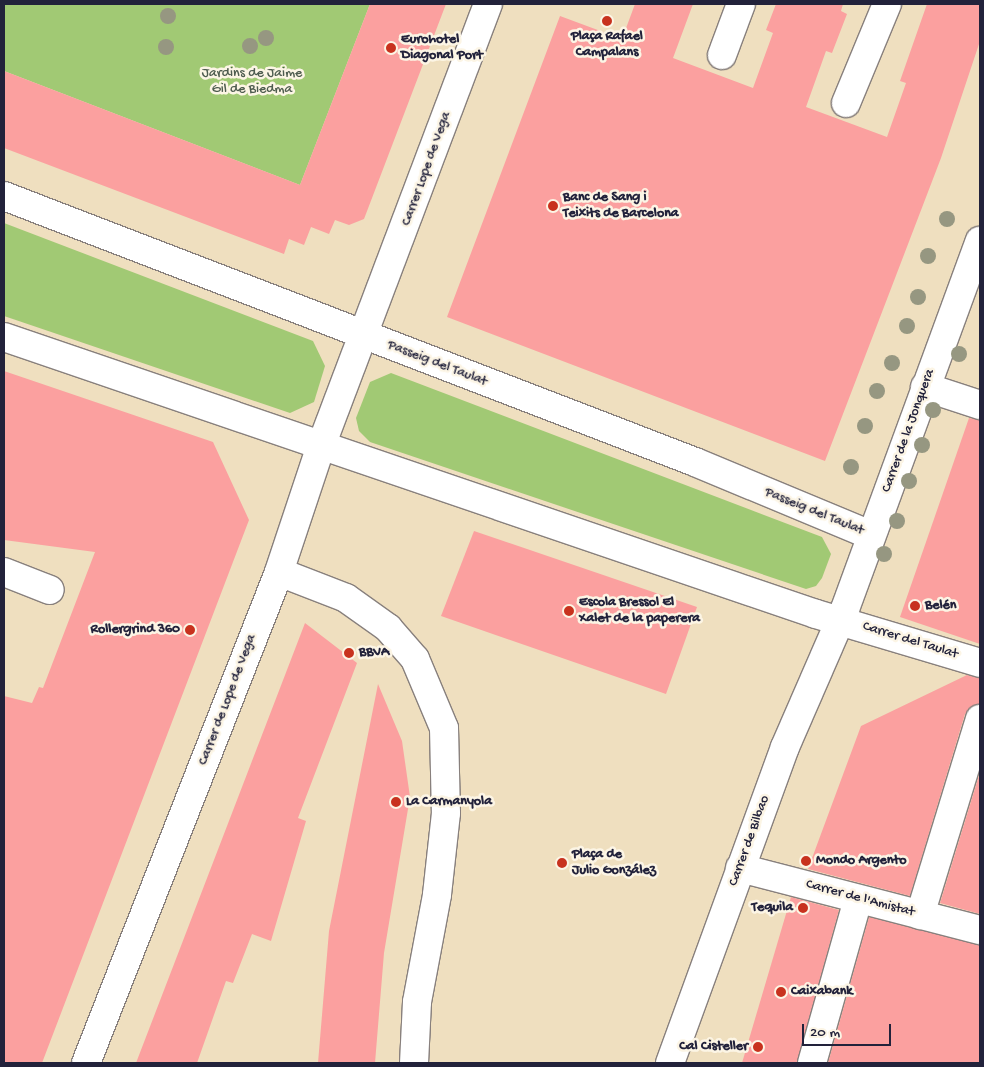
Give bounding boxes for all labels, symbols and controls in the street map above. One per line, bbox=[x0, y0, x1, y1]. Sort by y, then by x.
marker: Plaça Rafael Campalans bbox=[601, 15, 613, 27]
place label: Plaça Rafael Campalans bbox=[571, 29, 643, 62]
place label: Eurohotel Diagonal Port bbox=[401, 32, 483, 64]
marker: Eurohotel Diagonal Port bbox=[385, 42, 397, 54]
park label: Jardins de Jaime Gil de Biedma bbox=[202, 66, 302, 98]
street label: Carrer Lope de Vega bbox=[399, 110, 455, 228]
place label: Banc de Sang i Teixits de Barcelona bbox=[563, 190, 679, 222]
marker: Banc de Sang i Teixits de Barcelona bbox=[547, 200, 559, 212]
street label: Passeig del Taulat bbox=[385, 337, 489, 391]
street label: Carrer de la Jonquera bbox=[879, 367, 939, 495]
street label: Passeig del Taulat bbox=[762, 484, 866, 540]
place label: Escola Bressol El Xalet de la paperera bbox=[579, 595, 700, 628]
place label: Belén bbox=[925, 598, 956, 614]
marker: Belén bbox=[909, 600, 921, 612]
marker: Escola Bressol El Xalet de la paperera bbox=[563, 605, 575, 617]
street label: Carrer del Taulat bbox=[860, 619, 960, 663]
place label: Rollergrind 360 bbox=[91, 622, 180, 638]
marker: Rollergrind 360 bbox=[184, 624, 196, 636]
street label: Carrer de Lope de Vega bbox=[195, 632, 261, 768]
place label: BBVA bbox=[359, 645, 389, 661]
marker: BBVA bbox=[343, 647, 355, 659]
street label: Carrer de Bilbao bbox=[726, 793, 774, 889]
place label: La Carmanyola bbox=[406, 794, 492, 810]
marker: La Carmanyola bbox=[390, 796, 402, 808]
place label: Plaça de Julio González bbox=[572, 847, 656, 880]
place label: Mondo Argento bbox=[816, 853, 906, 869]
marker: Mondo Argento bbox=[800, 855, 812, 867]
marker: Plaça de Julio González bbox=[556, 857, 568, 869]
street label: Carrer de l'Amistat bbox=[804, 876, 916, 922]
place label: Tequila bbox=[752, 900, 793, 916]
marker: Tequila bbox=[797, 902, 809, 914]
place label: Caixabank bbox=[791, 984, 853, 1000]
marker: Caixabank bbox=[775, 986, 787, 998]
scale bar bbox=[804, 1014, 893, 1046]
text: 20 m bbox=[810, 1024, 840, 1042]
place label: Cal Cisteller bbox=[679, 1039, 748, 1055]
marker: Cal Cisteller bbox=[752, 1041, 764, 1053]

